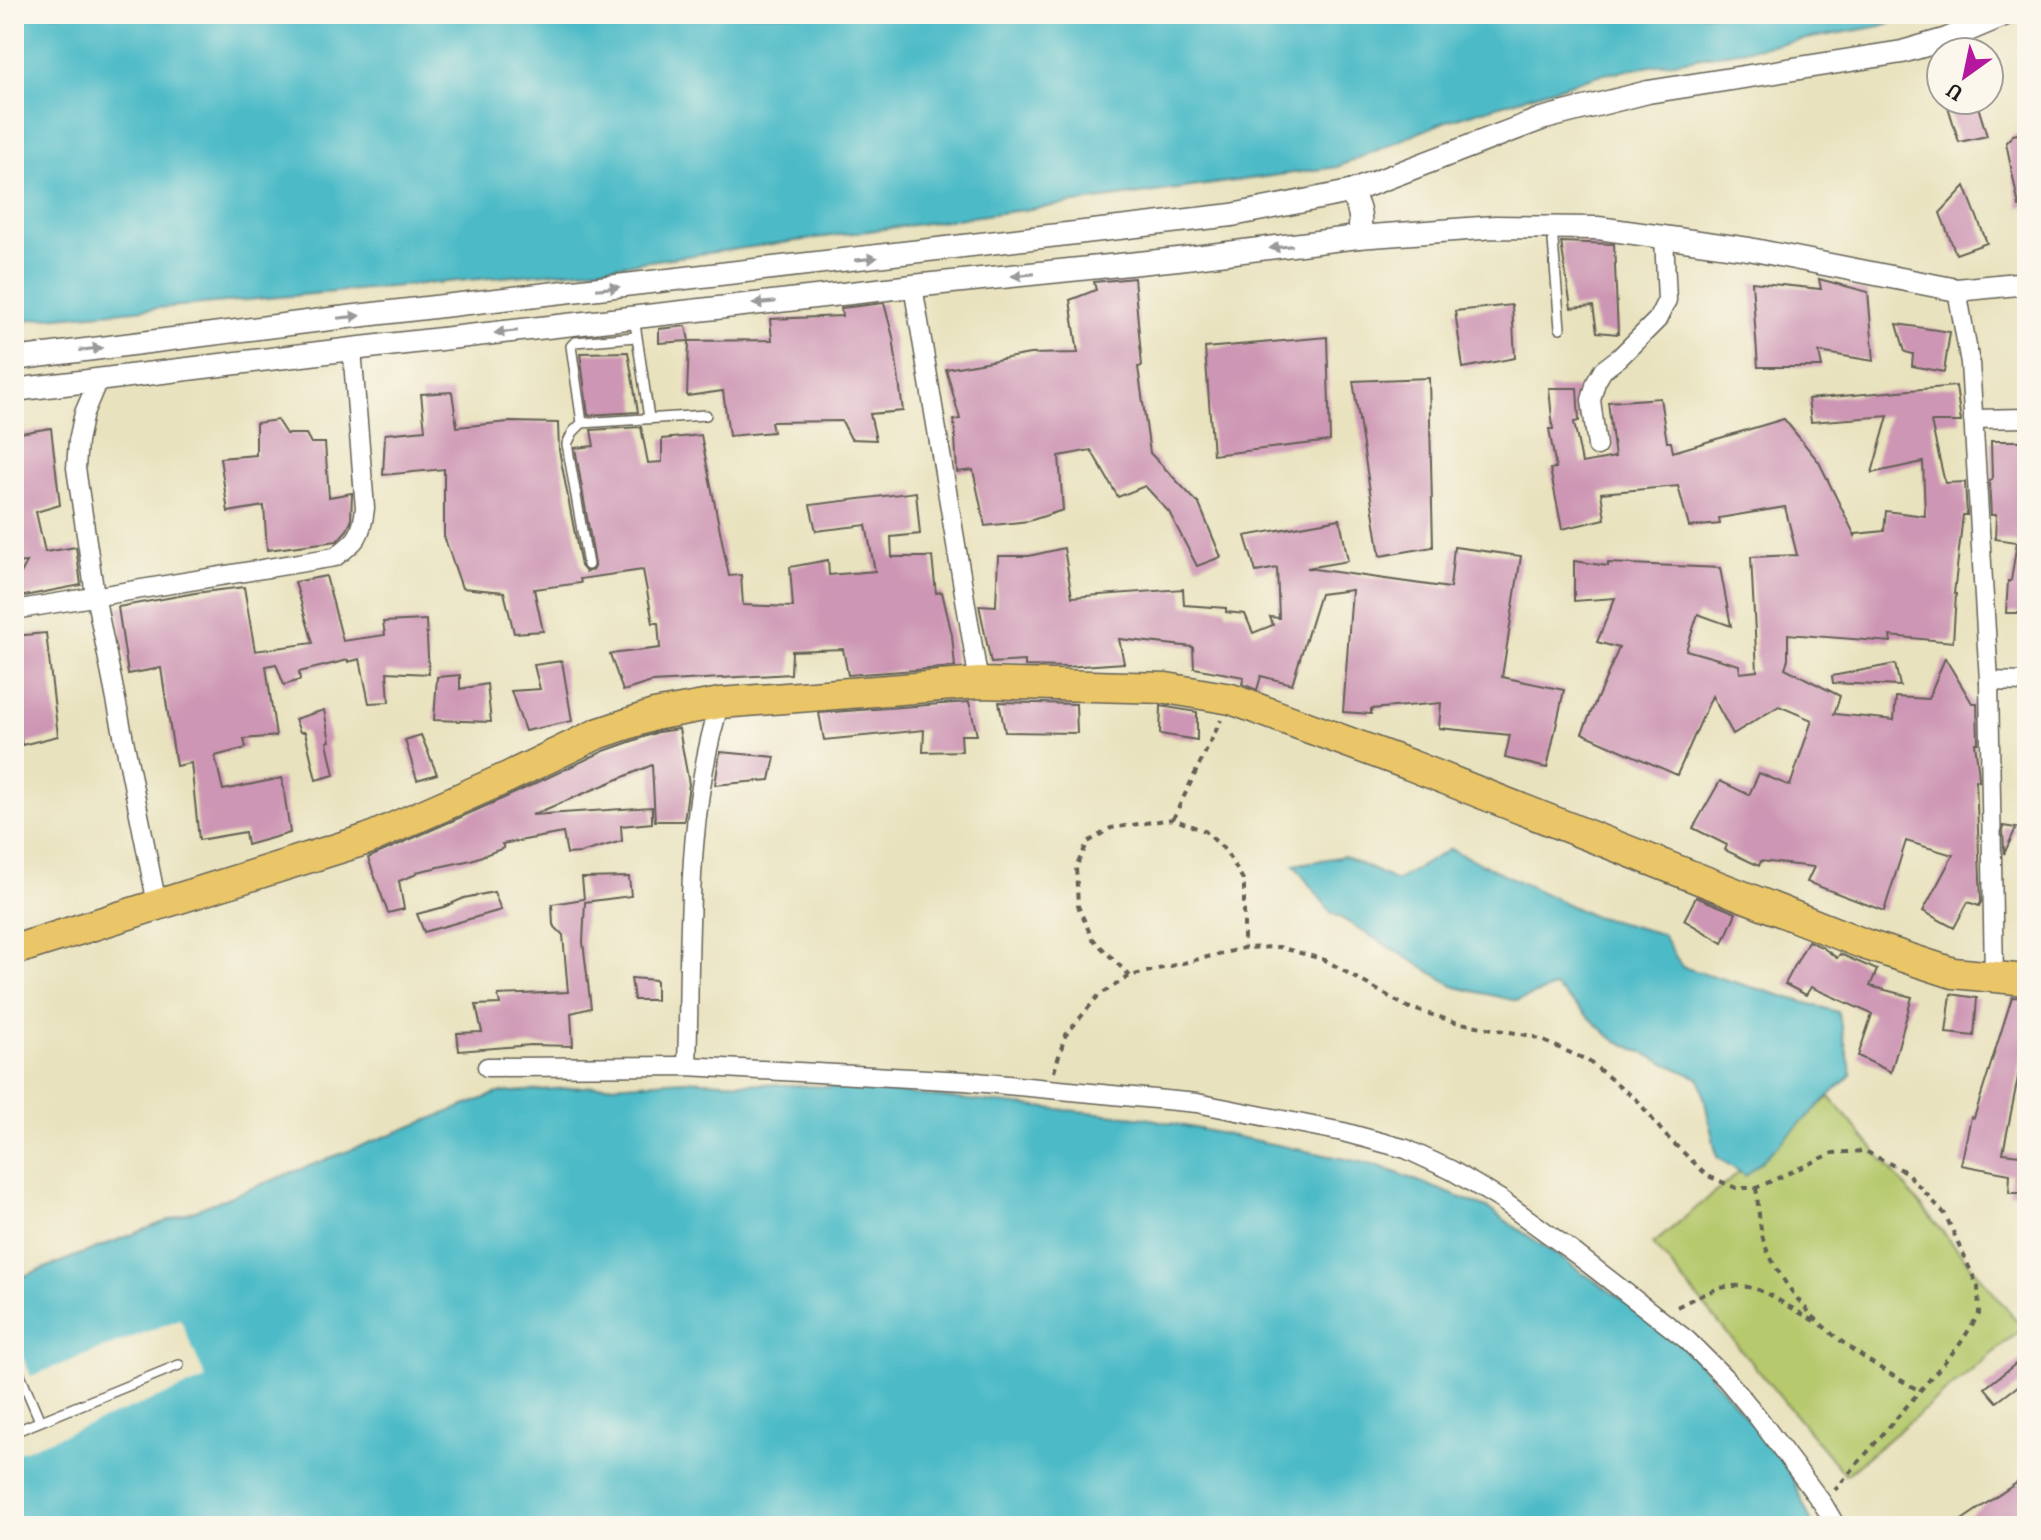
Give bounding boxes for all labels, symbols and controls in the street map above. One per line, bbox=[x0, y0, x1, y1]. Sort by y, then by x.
north arrow bbox=[1925, 36, 2005, 116]
text: U bbox=[1940, 75, 1969, 108]
one-way arrow bbox=[1268, 240, 1293, 253]
one-way arrow bbox=[854, 252, 879, 265]
one-way arrow bbox=[1010, 269, 1035, 282]
one-way arrow bbox=[596, 282, 621, 295]
one-way arrow bbox=[751, 296, 776, 309]
one-way arrow bbox=[337, 310, 362, 323]
one-way arrow bbox=[493, 325, 518, 338]
one-way arrow bbox=[79, 342, 104, 355]

